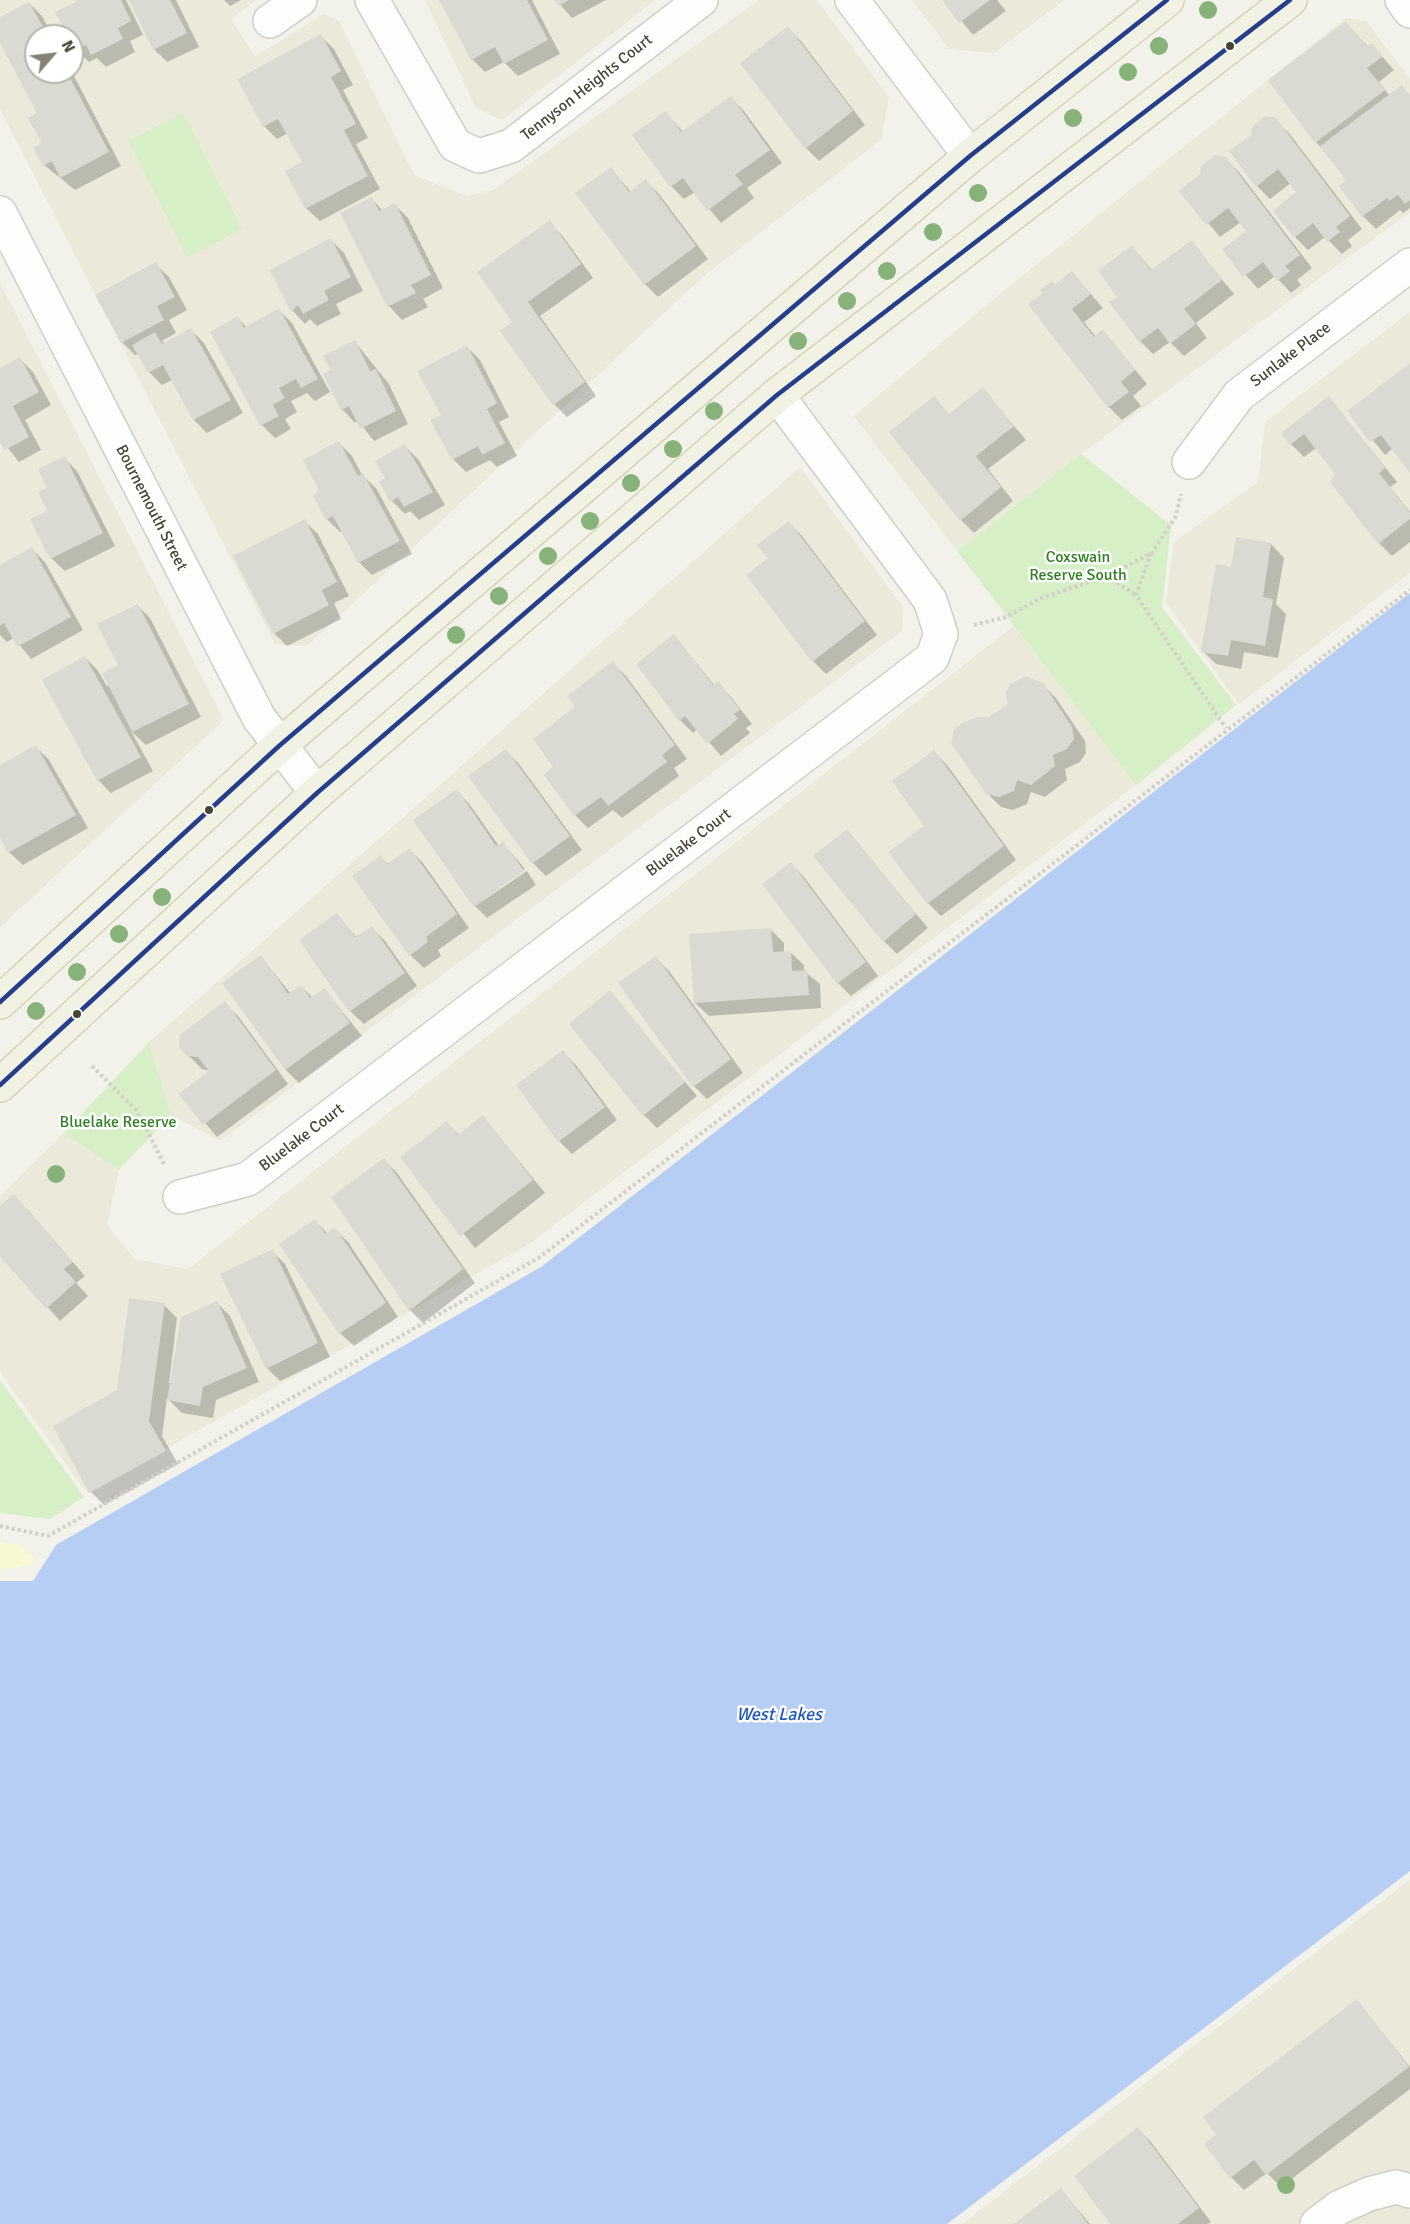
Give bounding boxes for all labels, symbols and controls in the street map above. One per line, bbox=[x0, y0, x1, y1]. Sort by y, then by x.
north arrow bbox=[24, 24, 84, 84]
street label: Tennyson Heights Court bbox=[517, 31, 657, 145]
text: N bbox=[57, 37, 80, 56]
unlabelled marker bbox=[1224, 40, 1236, 52]
street label: Sunlake Place bbox=[1247, 319, 1335, 391]
street label: Bournemouth Street bbox=[111, 442, 191, 574]
park label: Coxswain Reserve South bbox=[1029, 548, 1127, 586]
unlabelled marker bbox=[203, 804, 215, 816]
street label: Bluelake Court bbox=[643, 805, 735, 881]
unlabelled marker bbox=[71, 1008, 83, 1020]
street label: Bluelake Court bbox=[256, 1100, 348, 1176]
park label: Bluelake Reserve bbox=[60, 1113, 176, 1133]
water label: West Lakes bbox=[736, 1704, 822, 1726]

